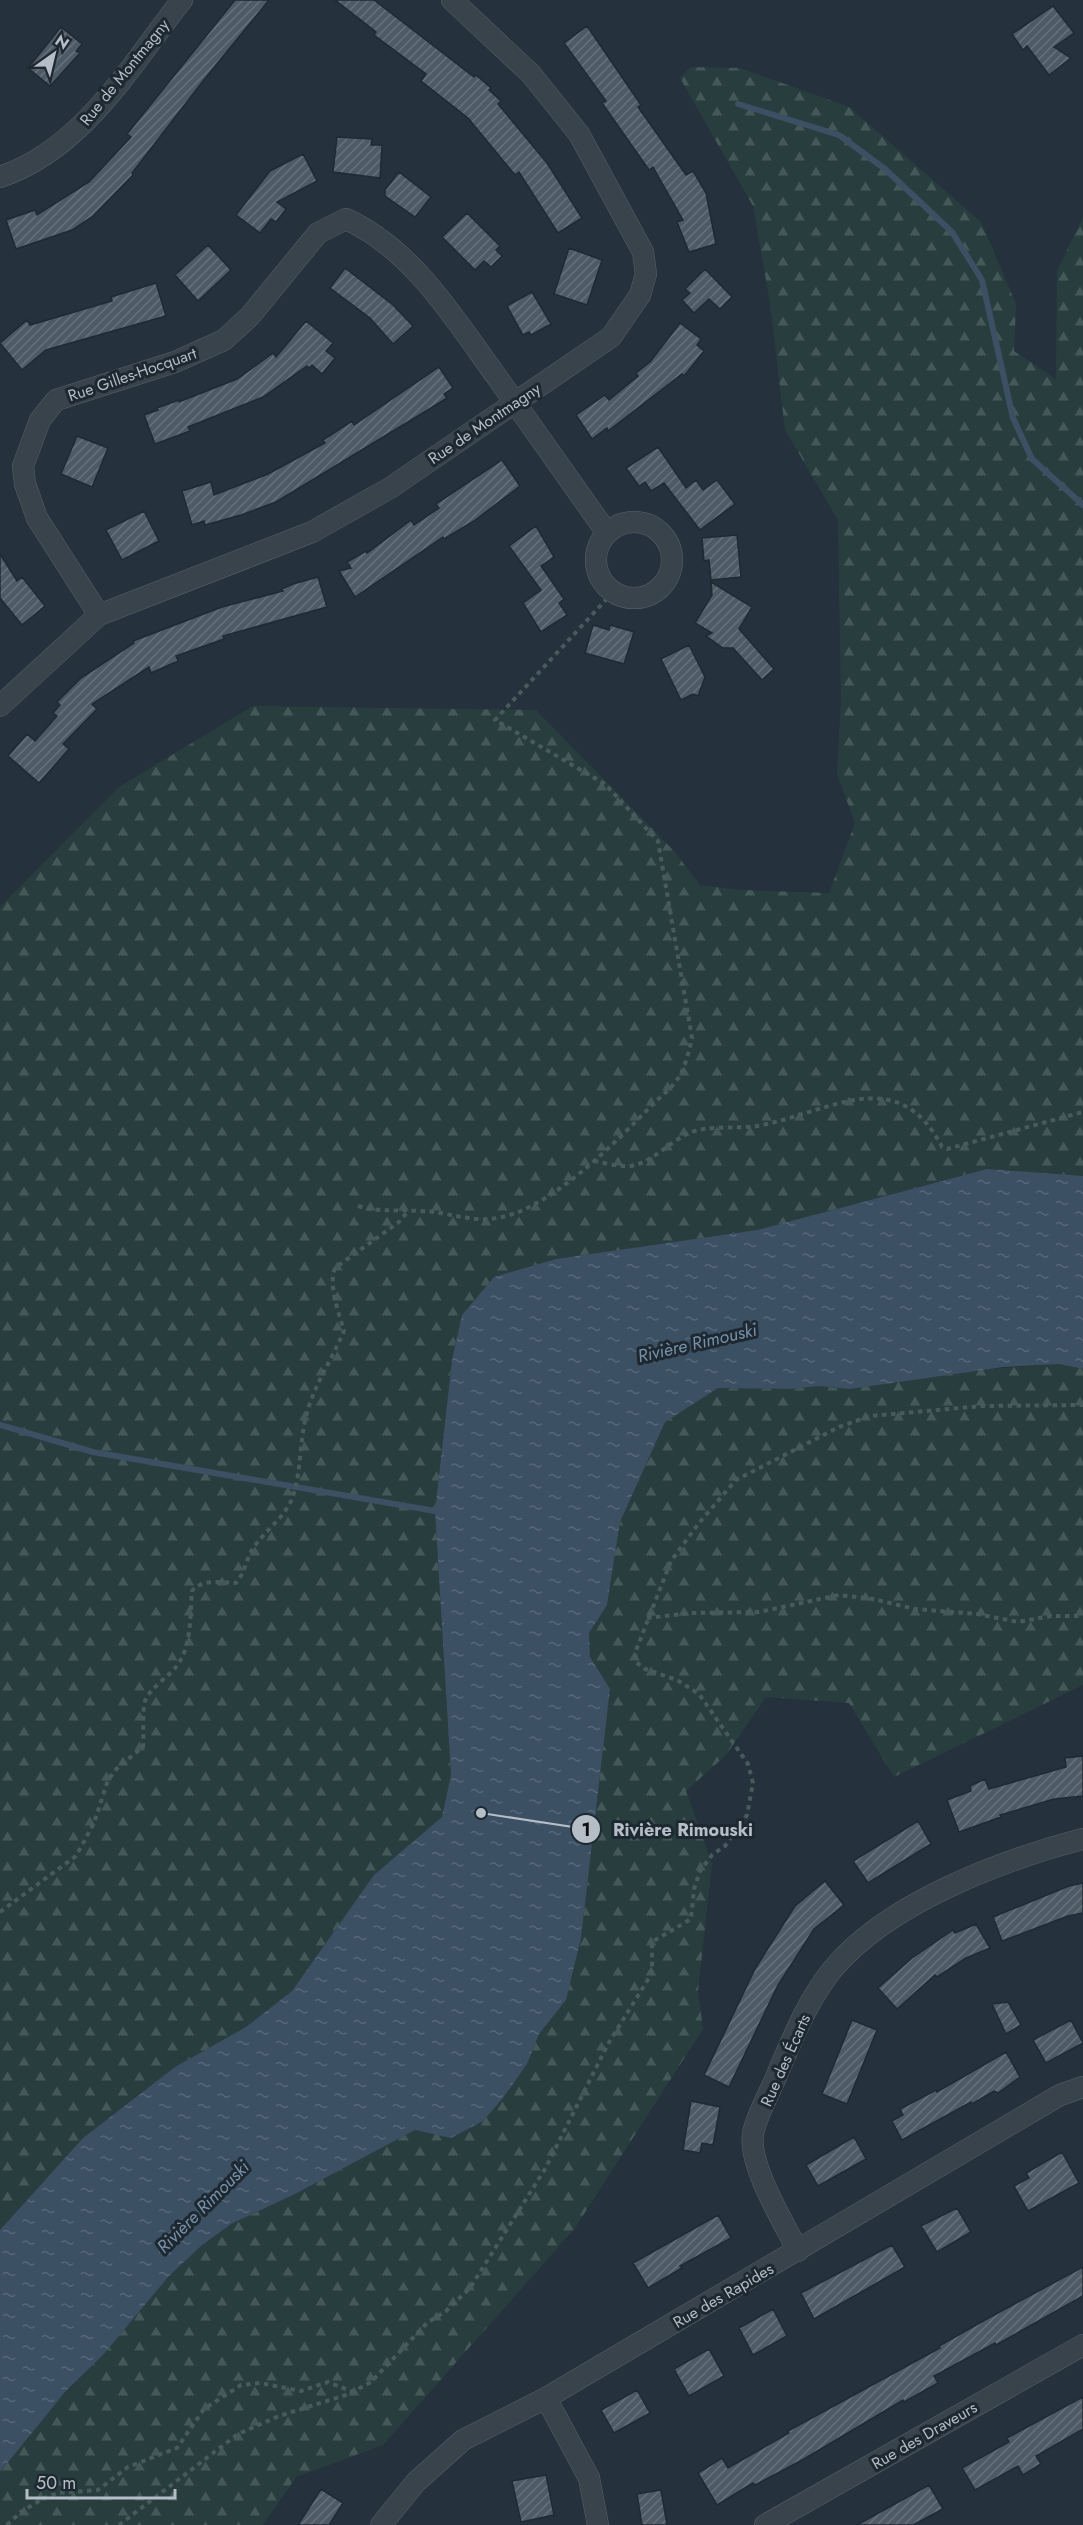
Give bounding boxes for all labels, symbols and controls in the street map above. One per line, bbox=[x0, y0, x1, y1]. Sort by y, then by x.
street label: Rue de Montmagny bbox=[74, 13, 175, 131]
north arrow bbox=[24, 24, 84, 84]
text: N bbox=[50, 29, 74, 55]
street label: Rue Gilles-Hocquart bbox=[65, 342, 200, 407]
street label: Rue de Montmagny bbox=[423, 377, 546, 470]
water label: Rivière Rimouski bbox=[635, 1317, 760, 1369]
callout: Rivière Rimouski bbox=[571, 1811, 765, 1847]
text: 1 bbox=[581, 1817, 591, 1843]
text: Rivière Rimouski bbox=[613, 1817, 753, 1843]
street label: Rue des Écarts bbox=[755, 2010, 816, 2110]
water label: Rivière Rimouski bbox=[151, 2155, 255, 2259]
street label: Rue des Rapides bbox=[669, 2257, 778, 2334]
street label: Rue des Draveurs bbox=[867, 2396, 981, 2475]
scale bar bbox=[27, 2462, 176, 2500]
text: 50 m bbox=[36, 2470, 76, 2496]

